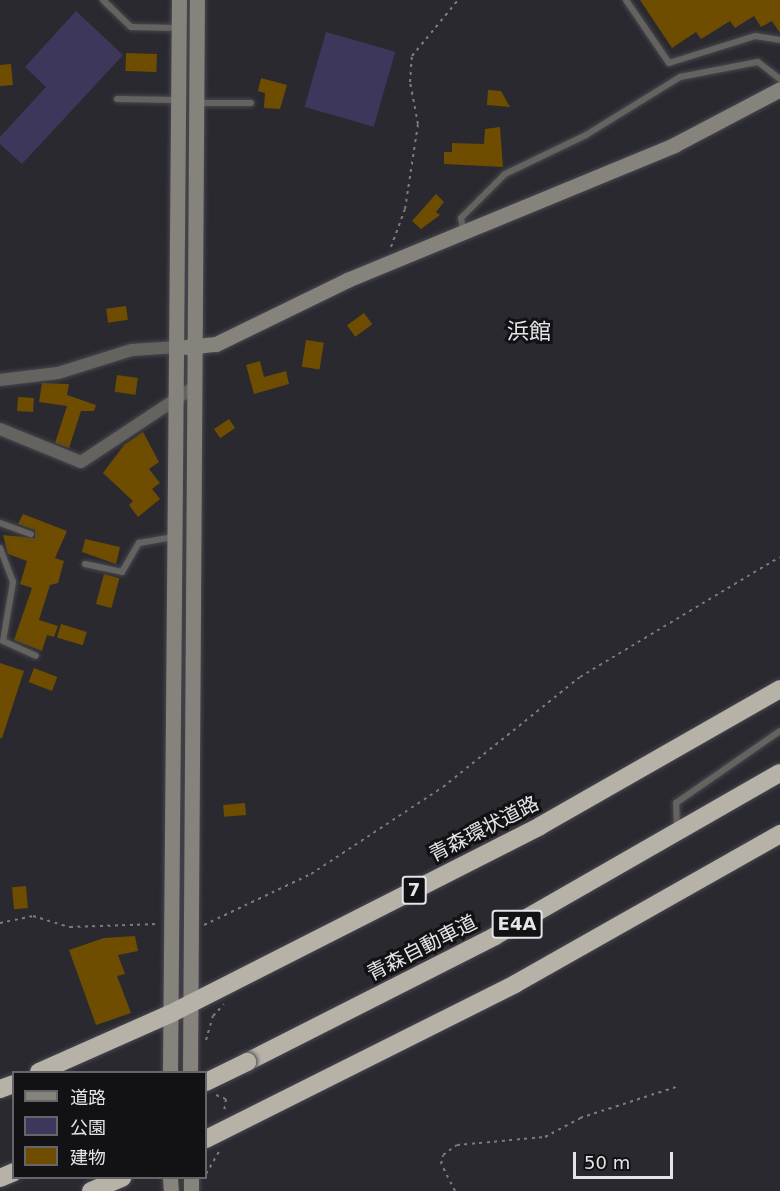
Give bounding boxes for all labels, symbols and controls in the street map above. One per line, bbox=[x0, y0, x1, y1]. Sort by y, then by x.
district label: 浜館 bbox=[507, 319, 551, 345]
street label: 青森環状道路 bbox=[425, 791, 543, 867]
road number: 7 bbox=[400, 875, 428, 905]
road number: E4A bbox=[492, 909, 542, 939]
street label: 青森自動車道 bbox=[363, 910, 481, 986]
legend bbox=[12, 1071, 207, 1179]
text: 道路 bbox=[70, 1087, 106, 1108]
text: 公園 bbox=[70, 1117, 106, 1138]
scale bar bbox=[576, 1140, 676, 1178]
text: 建物 bbox=[70, 1147, 106, 1168]
text: 50 m bbox=[584, 1152, 630, 1173]

